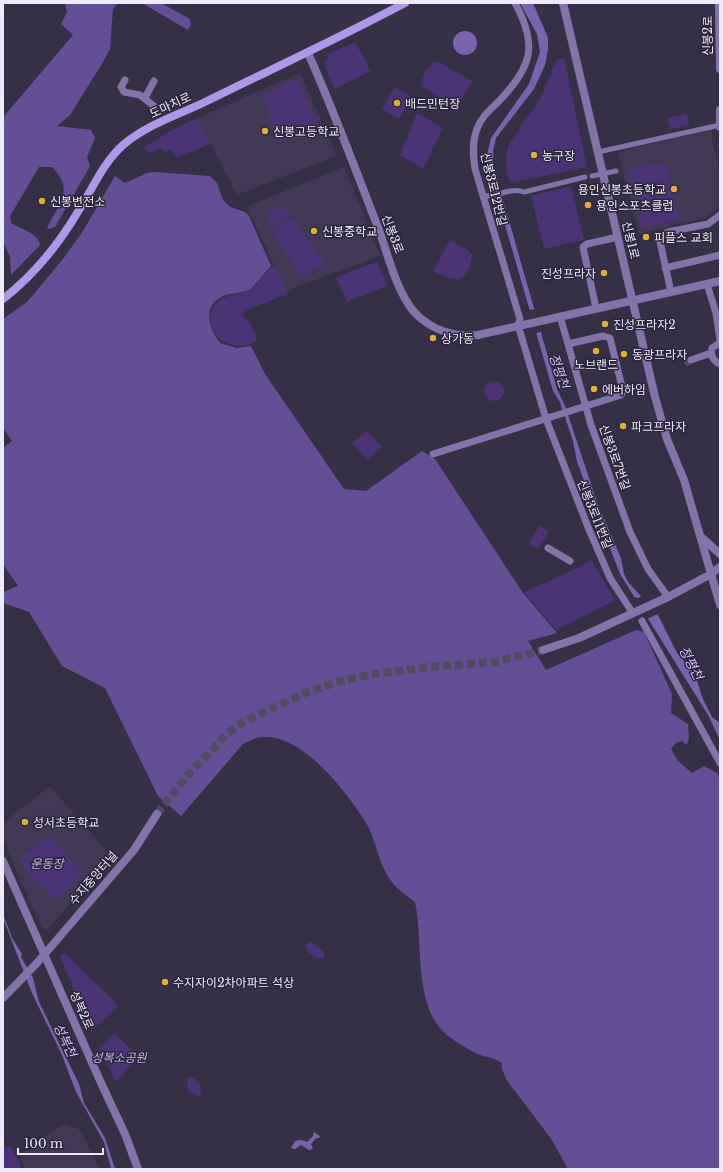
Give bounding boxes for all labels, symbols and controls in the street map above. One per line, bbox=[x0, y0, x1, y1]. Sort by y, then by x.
street label: 신봉2로 bbox=[700, 16, 715, 56]
street label: 도마치로 bbox=[147, 89, 193, 121]
place label: 배드민턴장 bbox=[405, 96, 460, 111]
marker: 배드민턴장 bbox=[392, 98, 402, 108]
place label: 신봉고등학교 bbox=[273, 124, 339, 139]
marker: 신봉고등학교 bbox=[260, 126, 270, 136]
place label: 농구장 bbox=[542, 148, 575, 163]
marker: 농구장 bbox=[529, 150, 539, 160]
street label: 신봉3로12번길 bbox=[478, 151, 510, 227]
place label: 용인신봉초등학교 bbox=[578, 182, 666, 197]
marker: 용인신봉초등학교 bbox=[669, 184, 679, 194]
place label: 신봉변전소 bbox=[50, 194, 105, 209]
marker: 신봉변전소 bbox=[37, 196, 47, 206]
place label: 용인스포츠클럽 bbox=[596, 198, 673, 213]
marker: 용인스포츠클럽 bbox=[583, 200, 593, 210]
street label: 신봉3로 bbox=[379, 212, 407, 256]
street label: 신봉1로 bbox=[619, 220, 643, 260]
place label: 신봉중학교 bbox=[322, 224, 377, 239]
marker: 신봉중학교 bbox=[309, 226, 319, 236]
place label: 피플스 교회 bbox=[654, 230, 713, 245]
marker: 피플스 교회 bbox=[641, 232, 651, 242]
place label: 진성프라자 bbox=[541, 266, 596, 281]
marker: 진성프라자 bbox=[599, 268, 609, 278]
place label: 진성프라자2 bbox=[613, 317, 676, 332]
marker: 진성프라자2 bbox=[600, 319, 610, 329]
place label: 상가동 bbox=[441, 331, 474, 346]
marker: 상가동 bbox=[428, 333, 438, 343]
marker: 노브랜드 bbox=[591, 346, 601, 356]
place label: 동광프라자 bbox=[632, 347, 687, 362]
marker: 동광프라자 bbox=[619, 349, 629, 359]
water label: 정평천 bbox=[545, 351, 573, 392]
place label: 노브랜드 bbox=[574, 357, 618, 372]
place label: 에버하임 bbox=[602, 382, 646, 397]
marker: 에버하임 bbox=[589, 384, 599, 394]
place label: 파크프라자 bbox=[631, 419, 686, 434]
marker: 파크프라자 bbox=[618, 421, 628, 431]
street label: 신봉3로7번길 bbox=[596, 422, 634, 492]
street label: 신봉3로11번길 bbox=[574, 477, 616, 551]
water label: 정평천 bbox=[675, 643, 707, 684]
place label: 성서초등학교 bbox=[33, 815, 99, 830]
marker: 성서초등학교 bbox=[20, 817, 30, 827]
street label: 수지중앙터널 bbox=[66, 848, 120, 908]
park label: 운동장 bbox=[30, 856, 66, 871]
place label: 수지자이2차아파트 석상 bbox=[173, 975, 294, 990]
marker: 수지자이2차아파트 석상 bbox=[160, 977, 170, 987]
street label: 성복2로 bbox=[67, 988, 97, 1032]
water label: 성복천 bbox=[50, 1020, 81, 1061]
park label: 성복소공원 bbox=[91, 1050, 148, 1065]
scale bar bbox=[18, 1130, 103, 1156]
text: 100 m bbox=[24, 1136, 63, 1151]

